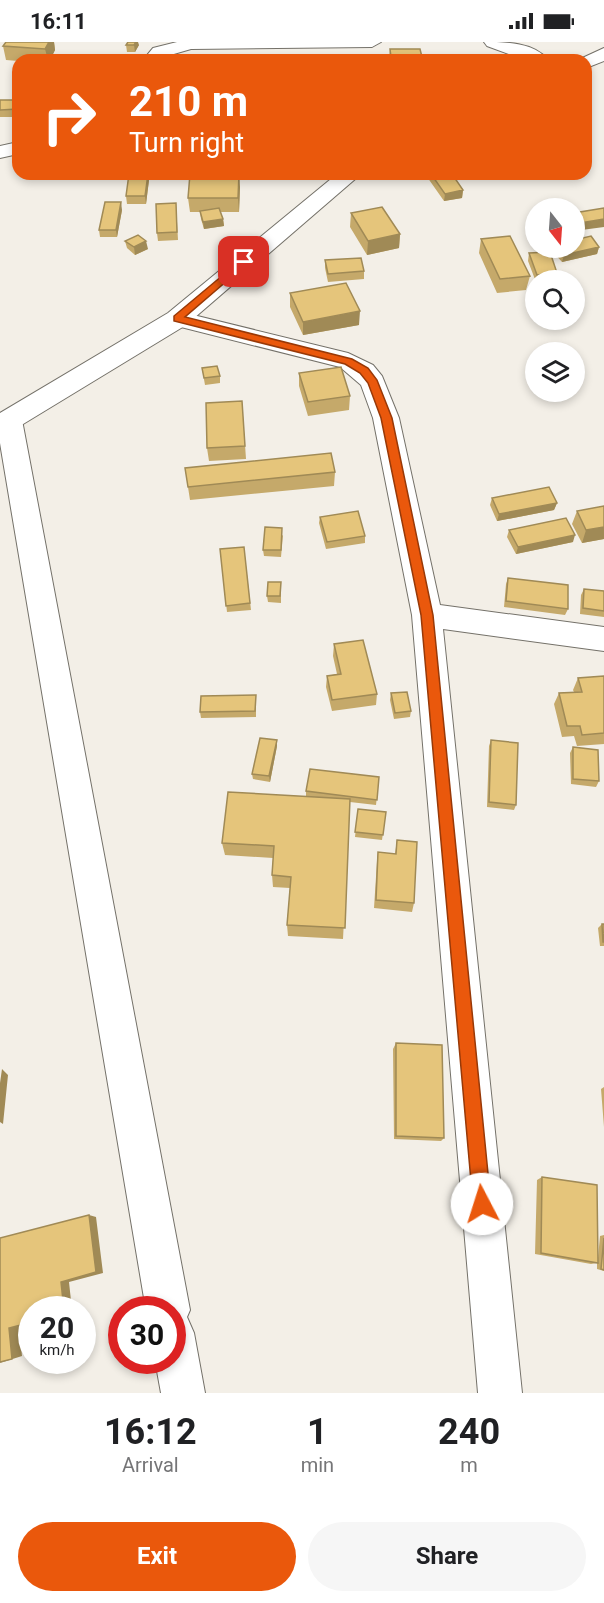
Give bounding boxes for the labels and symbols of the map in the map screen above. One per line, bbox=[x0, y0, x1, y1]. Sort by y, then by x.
north arrow bbox=[525, 198, 585, 258]
pin bbox=[218, 236, 269, 287]
position arrow bbox=[450, 1172, 514, 1236]
speed limit sign: 30 bbox=[108, 1296, 186, 1374]

